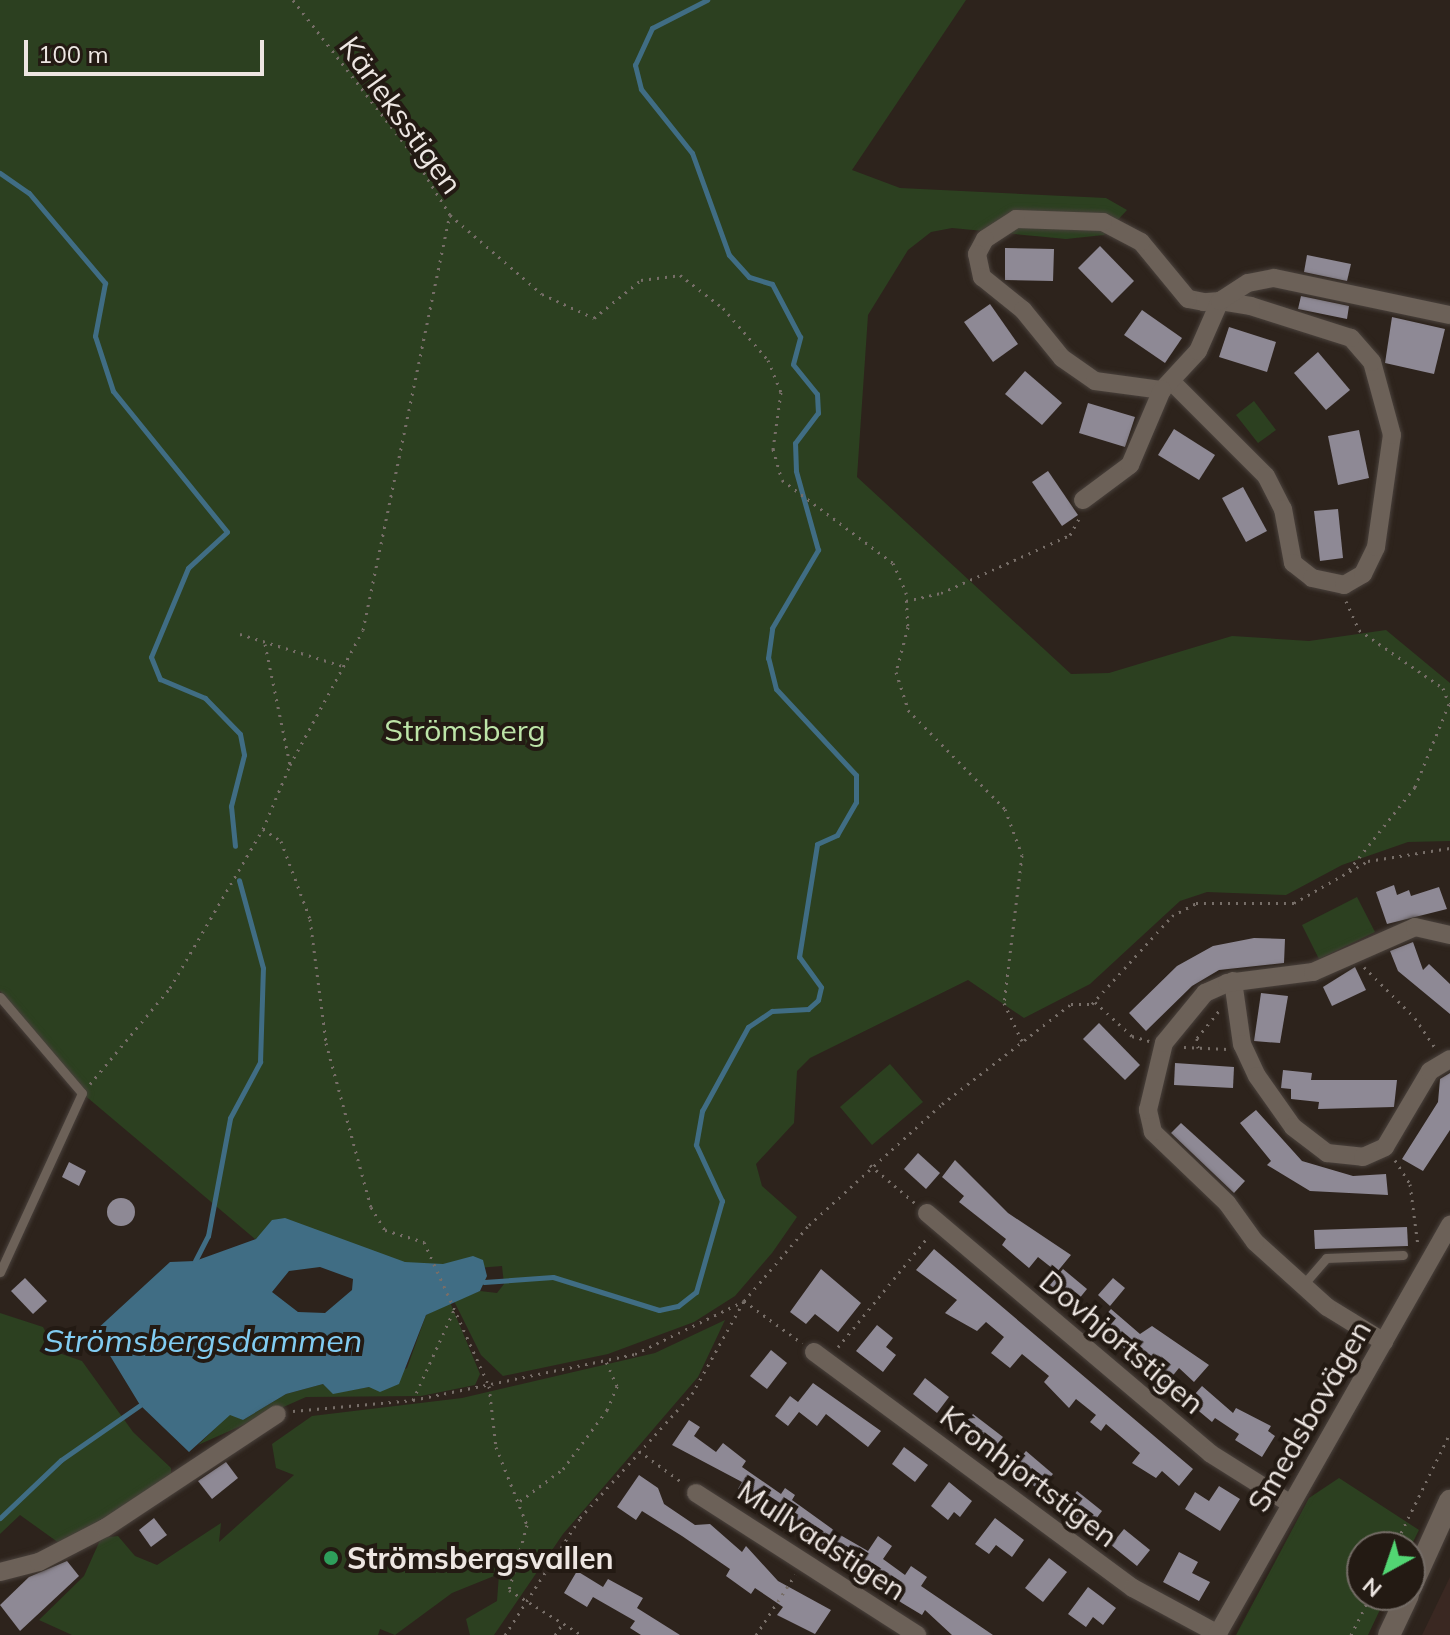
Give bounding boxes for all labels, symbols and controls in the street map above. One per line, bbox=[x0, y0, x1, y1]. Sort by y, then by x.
scale bar bbox=[28, 24, 268, 74]
street label: Kärleksstigen bbox=[332, 29, 470, 201]
text: 100 m bbox=[38, 39, 109, 69]
park label: Strömsberg bbox=[384, 712, 546, 748]
street label: Dovhjortstigen bbox=[1032, 1263, 1212, 1421]
street label: Smedsbovägen bbox=[1240, 1314, 1378, 1518]
water label: Strömsbergsdammen bbox=[44, 1321, 362, 1359]
street label: Kronhjortstigen bbox=[933, 1398, 1125, 1554]
street label: Mullvadstigen bbox=[731, 1472, 913, 1608]
north arrow bbox=[1346, 1531, 1426, 1611]
place label: Strömsbergsvallen bbox=[347, 1540, 614, 1576]
marker: Strömsbergsvallen bbox=[322, 1549, 340, 1567]
text: N bbox=[1356, 1572, 1387, 1604]

